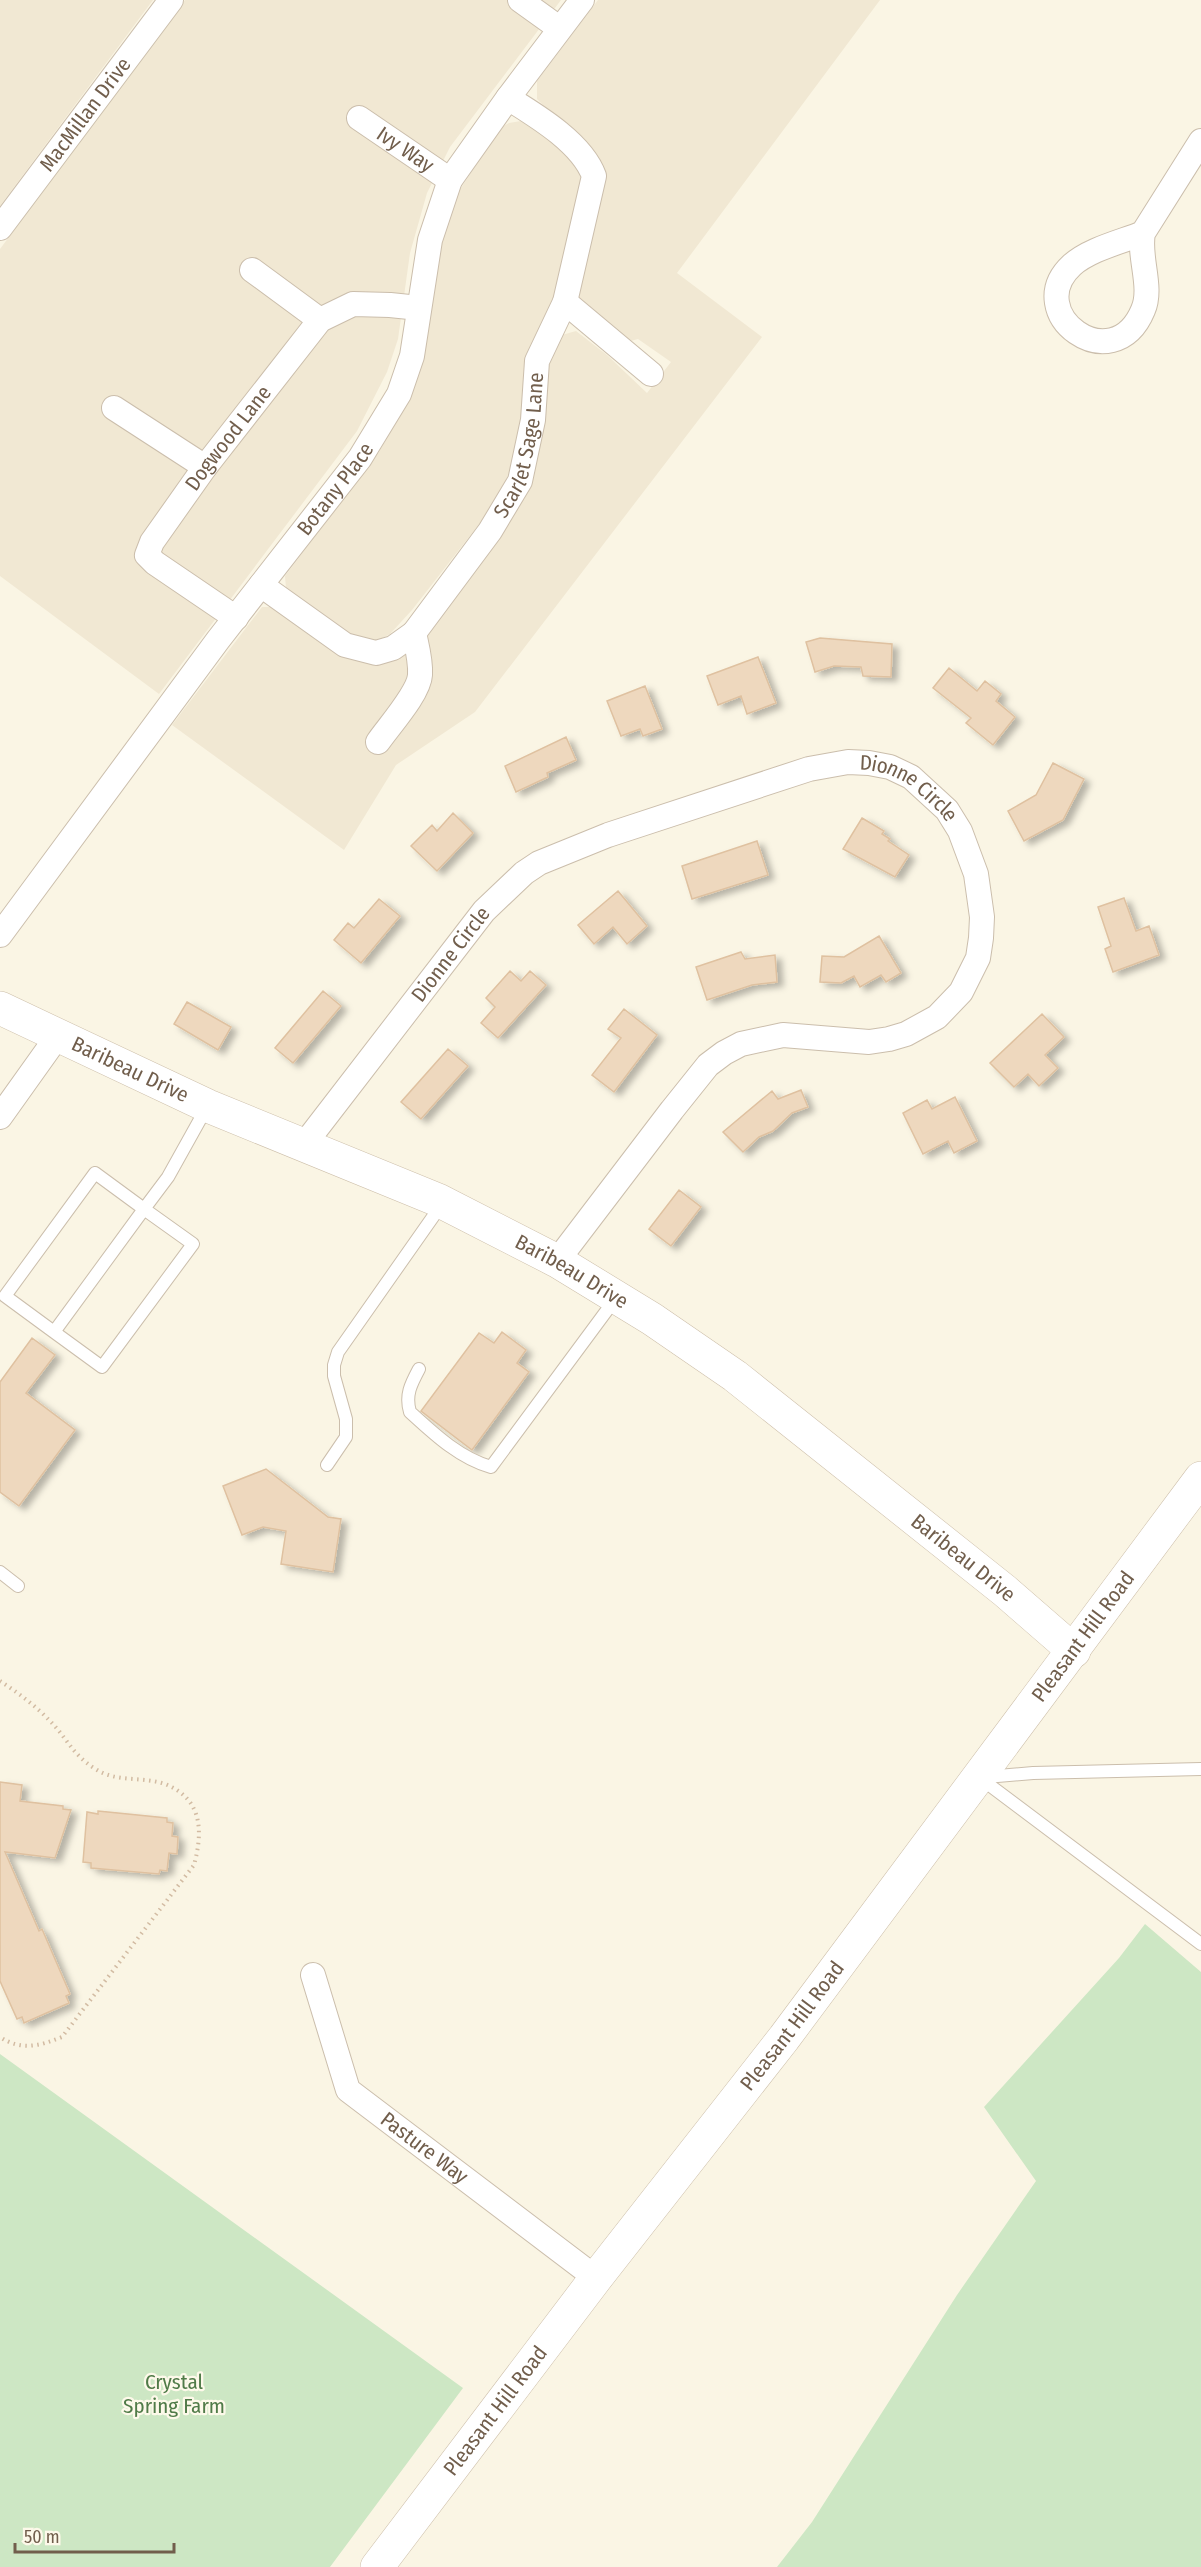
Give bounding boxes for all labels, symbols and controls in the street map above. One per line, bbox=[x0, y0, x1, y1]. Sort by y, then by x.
street label: MacMillan Drive bbox=[34, 52, 136, 177]
street label: Ivy Way bbox=[372, 121, 439, 179]
street label: Scarlet Sage Lane bbox=[488, 371, 549, 523]
street label: Dogwood Lane bbox=[179, 380, 277, 496]
street label: Botany Place bbox=[291, 438, 379, 541]
street label: Dionne Circle bbox=[859, 750, 964, 826]
street label: Dionne Circle bbox=[406, 901, 496, 1007]
street label: Baribeau Drive bbox=[68, 1031, 193, 1108]
street label: Baribeau Drive bbox=[511, 1229, 633, 1314]
street label: Baribeau Drive bbox=[906, 1508, 1021, 1607]
street label: Pleasant Hill Road bbox=[1026, 1566, 1140, 1707]
street label: Pleasant Hill Road bbox=[735, 1956, 850, 2096]
street label: Pasture Way bbox=[375, 2106, 474, 2190]
street label: Pleasant Hill Road bbox=[438, 2341, 553, 2481]
park label: Crystal Spring Farm bbox=[123, 2369, 225, 2419]
scale bar bbox=[15, 2516, 174, 2554]
text: 50 m bbox=[24, 2526, 60, 2548]

